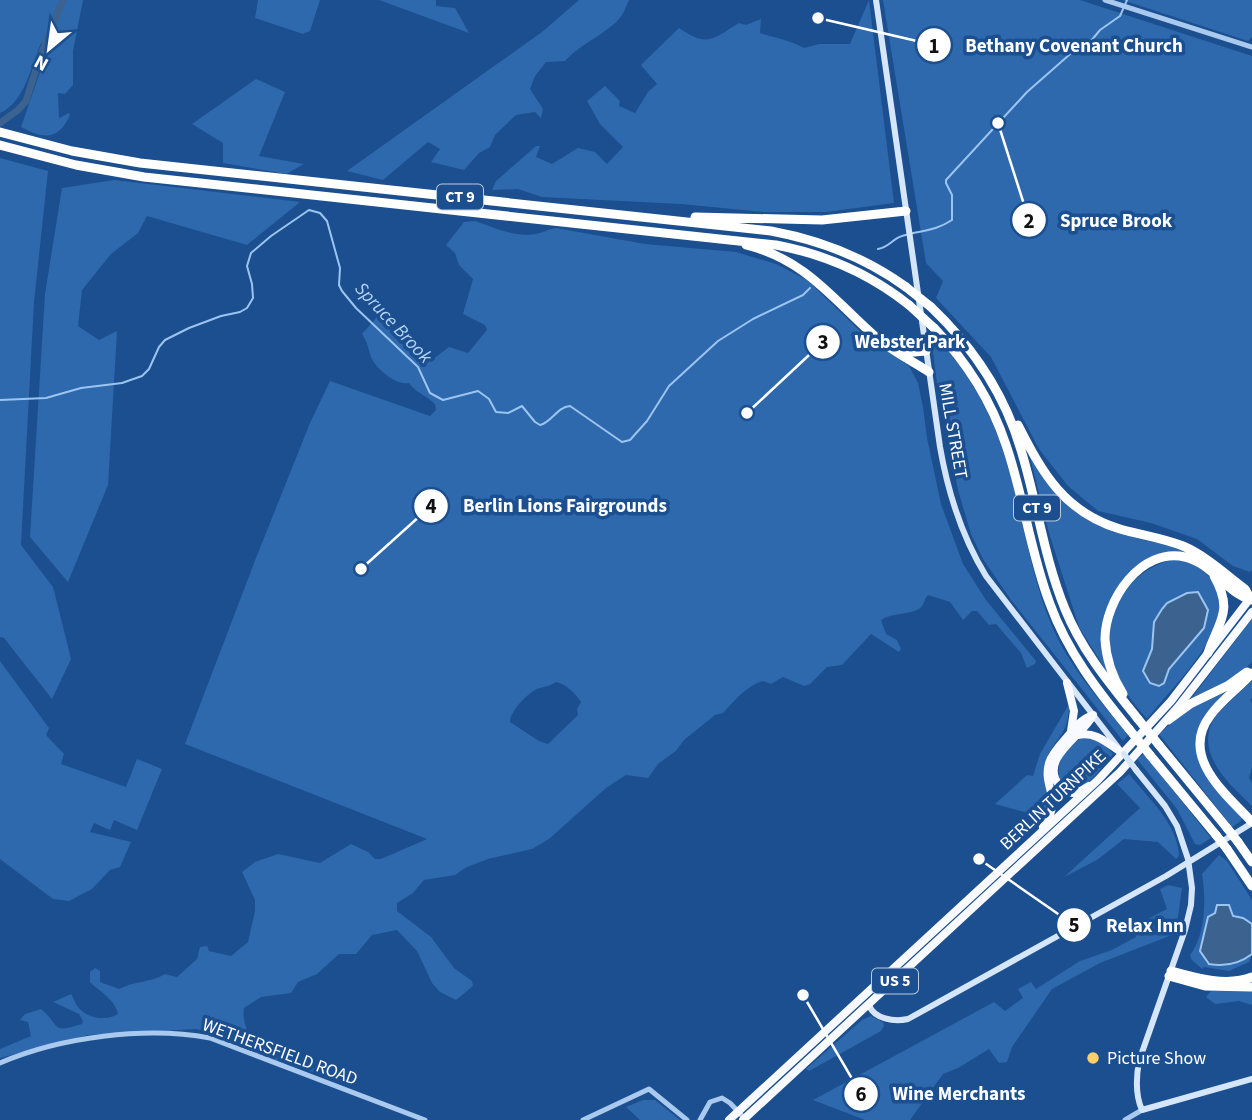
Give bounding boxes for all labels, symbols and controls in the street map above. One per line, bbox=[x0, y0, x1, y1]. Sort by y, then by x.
north arrow bbox=[14, 14, 84, 84]
callout: Bethany Covenant Church bbox=[917, 25, 1197, 65]
text: 1 bbox=[928, 31, 940, 61]
text: Bethany Covenant Church bbox=[965, 33, 1183, 60]
text: N bbox=[29, 48, 54, 77]
road number: CT 9 bbox=[437, 184, 483, 210]
callout: Spruce Brook bbox=[1011, 200, 1187, 240]
text: 2 bbox=[1023, 206, 1035, 236]
text: Spruce Brook bbox=[1060, 208, 1173, 235]
water label: Spruce Brook bbox=[348, 276, 439, 371]
callout: Webster Park bbox=[806, 322, 980, 362]
text: 3 bbox=[817, 327, 829, 357]
text: Webster Park bbox=[855, 329, 966, 356]
street label: MILL STREET bbox=[932, 381, 974, 481]
callout: Berlin Lions Fairgrounds bbox=[414, 486, 681, 526]
text: 4 bbox=[425, 491, 437, 521]
text: Berlin Lions Fairgrounds bbox=[463, 493, 667, 520]
road number: CT 9 bbox=[1014, 495, 1060, 520]
street label: BERLIN TURNPIKE bbox=[994, 744, 1112, 856]
callout: Relax Inn bbox=[1057, 905, 1198, 945]
text: 5 bbox=[1068, 910, 1080, 940]
text: Relax Inn bbox=[1106, 913, 1184, 940]
road number: US 5 bbox=[872, 968, 918, 993]
street label: WETHERSFIELD ROAD bbox=[199, 1012, 361, 1092]
place label: Picture Show bbox=[1107, 1046, 1206, 1071]
marker: Picture Show bbox=[1085, 1050, 1101, 1066]
callout: Wine Merchants bbox=[843, 1074, 1039, 1114]
text: 6 bbox=[855, 1079, 867, 1109]
text: Wine Merchants bbox=[892, 1081, 1026, 1108]

